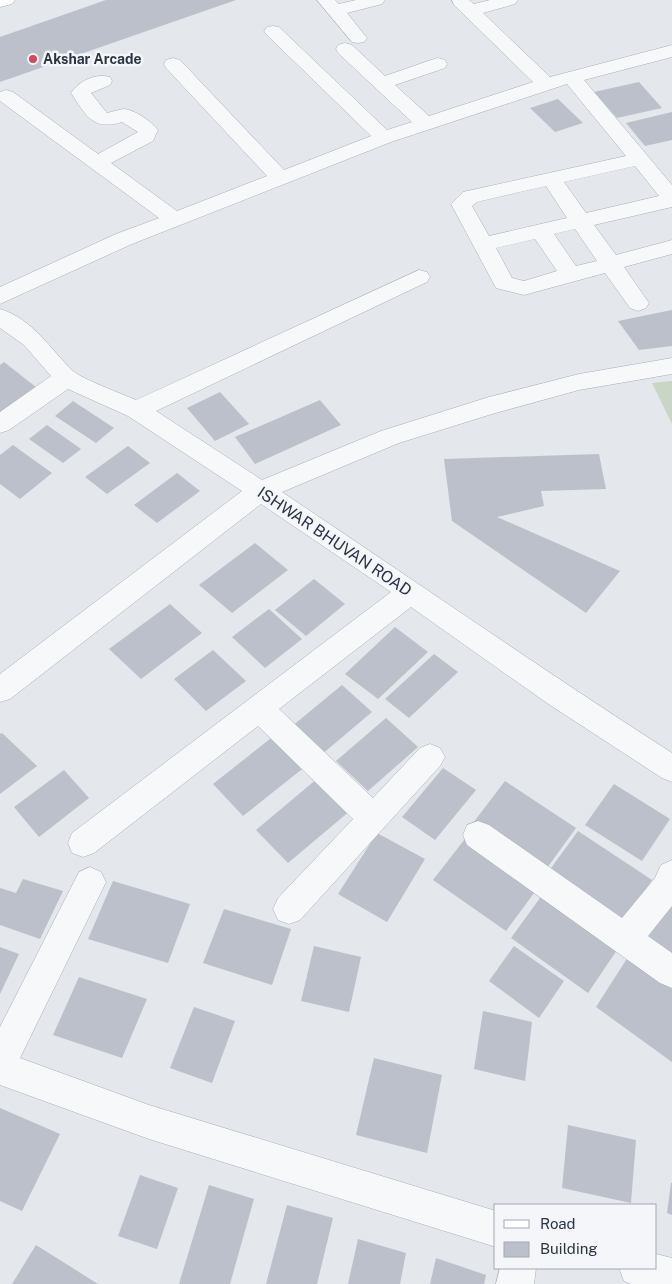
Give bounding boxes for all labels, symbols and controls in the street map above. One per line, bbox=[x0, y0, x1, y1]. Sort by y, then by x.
place label: Akshar Arcade bbox=[43, 51, 142, 67]
marker: Akshar Arcade bbox=[27, 53, 39, 65]
street label: ISHWAR BHUVAN ROAD bbox=[254, 483, 415, 600]
legend bbox=[494, 1204, 657, 1269]
text: Road bbox=[540, 1215, 576, 1232]
text: Building bbox=[540, 1240, 598, 1257]

